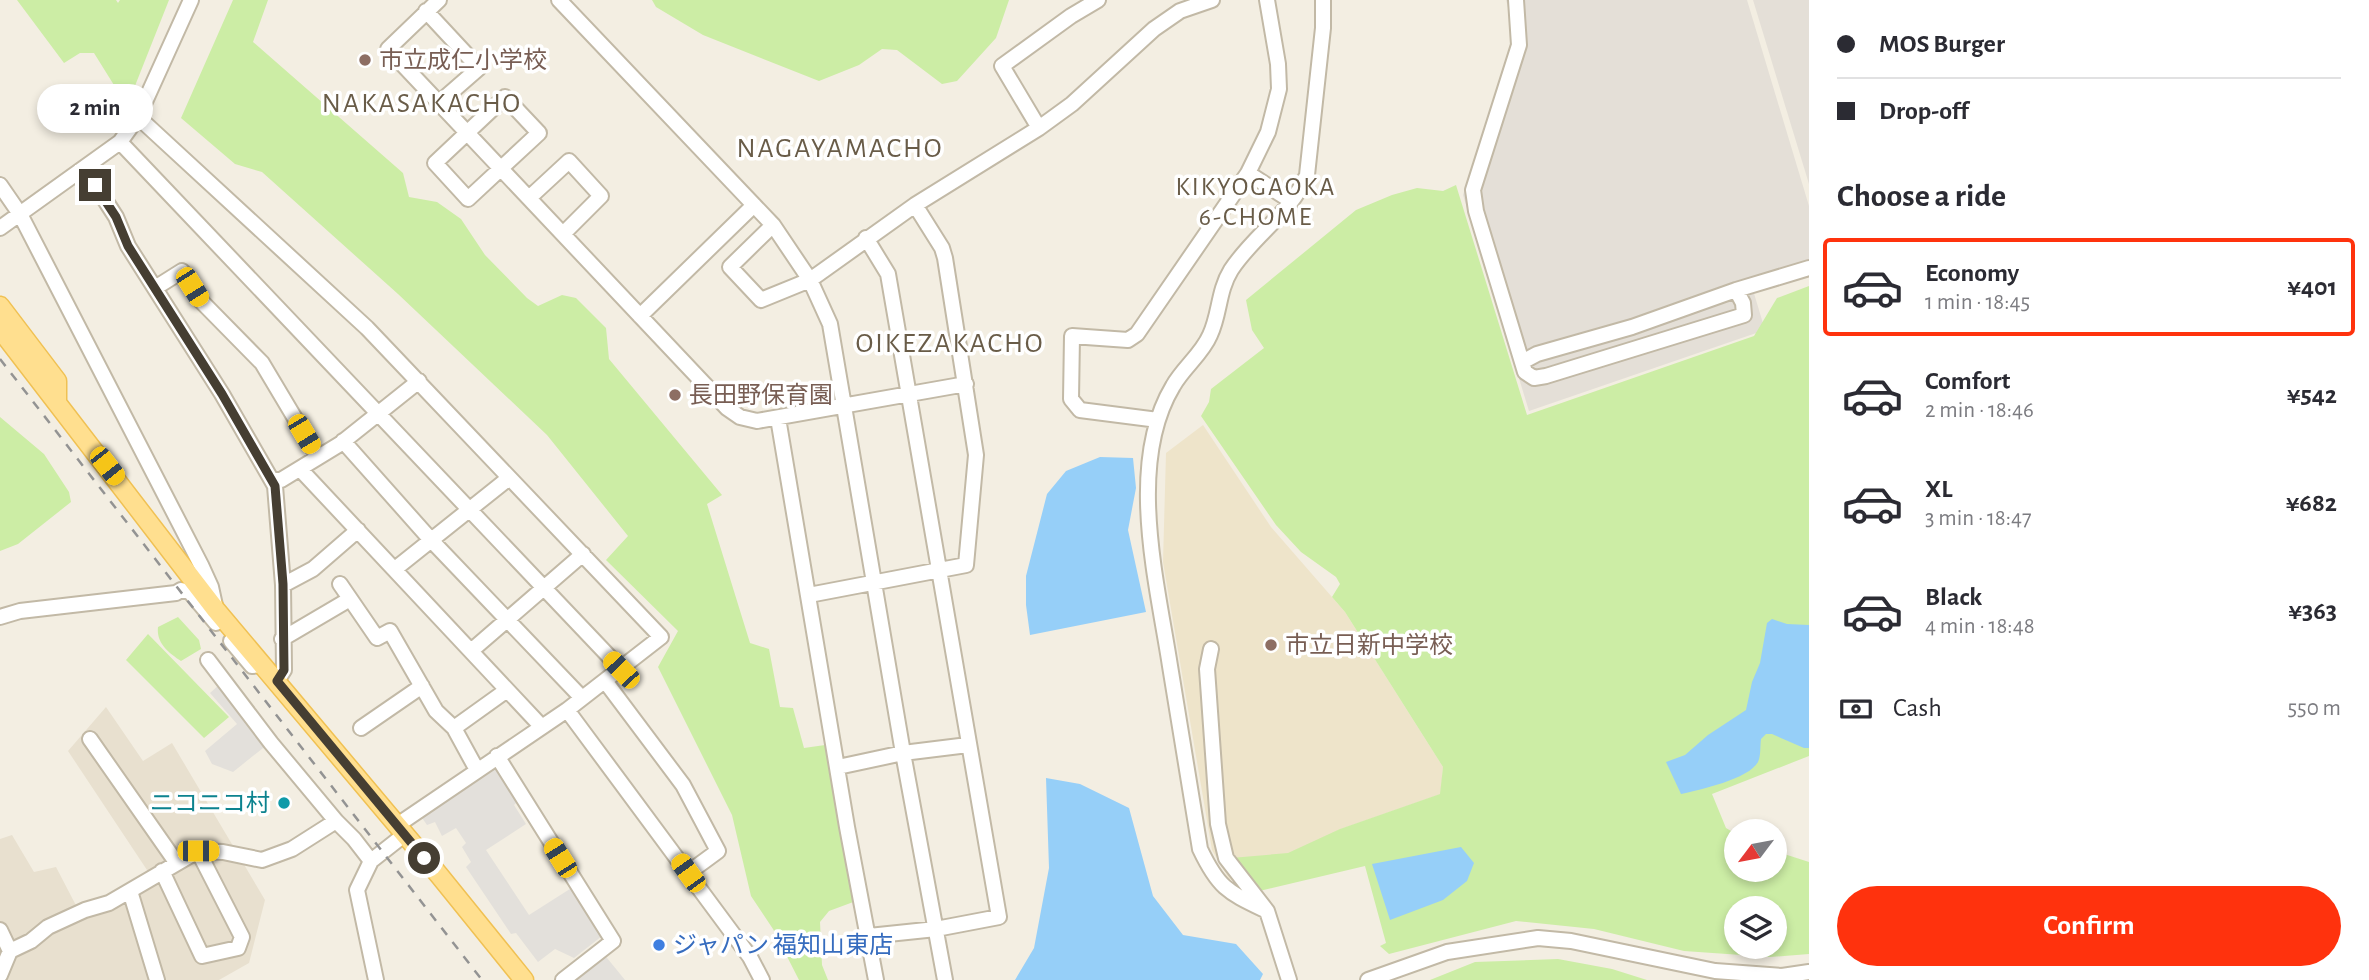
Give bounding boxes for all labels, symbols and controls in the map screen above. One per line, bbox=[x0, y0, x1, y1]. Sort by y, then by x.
text: MOS Burger bbox=[1879, 31, 2005, 57]
place label: 市立成仁小学校 bbox=[379, 47, 547, 73]
marker: 市立成仁小学校 bbox=[357, 52, 373, 68]
callout: 2 min bbox=[37, 83, 153, 132]
district label: NAKASAKACHO bbox=[322, 90, 522, 118]
text: 2 min bbox=[69, 97, 121, 120]
text: Drop-off bbox=[1879, 98, 1968, 124]
district label: NAGAYAMACHO bbox=[736, 135, 944, 163]
route end bbox=[79, 169, 111, 201]
district label: KIKYOGAOKA 6-CHOME bbox=[1176, 174, 1336, 230]
text: Choose a ride bbox=[1837, 180, 2006, 212]
icon: car bbox=[1841, 256, 1904, 319]
text: Economy bbox=[1925, 260, 2019, 286]
car bbox=[172, 264, 213, 310]
text: ¥401 bbox=[2287, 274, 2337, 300]
text: 1 min · 18:45 bbox=[1925, 291, 2030, 314]
district label: OIKEZAKACHO bbox=[855, 330, 1045, 358]
icon: car bbox=[1841, 364, 1904, 427]
text: Comfort bbox=[1925, 368, 2010, 394]
place label: 長田野保育園 bbox=[689, 382, 833, 408]
text: ¥542 bbox=[2287, 382, 2337, 408]
marker: 長田野保育園 bbox=[667, 387, 683, 403]
text: 2 min · 18:46 bbox=[1925, 399, 2034, 422]
car bbox=[285, 411, 324, 457]
car bbox=[86, 443, 129, 489]
icon: car bbox=[1841, 472, 1904, 535]
text: XL bbox=[1925, 476, 1952, 502]
text: ¥682 bbox=[2286, 490, 2337, 516]
text: 3 min · 18:47 bbox=[1925, 507, 2032, 530]
icon: car bbox=[1841, 580, 1904, 643]
text: Black bbox=[1925, 584, 1982, 610]
text: ¥363 bbox=[2288, 598, 2337, 624]
text: 4 min · 18:48 bbox=[1925, 615, 2035, 638]
place label: 市立日新中学校 bbox=[1285, 632, 1453, 658]
marker: 市立日新中学校 bbox=[1263, 637, 1279, 653]
car bbox=[599, 648, 644, 692]
icon: cash bbox=[1837, 690, 1875, 728]
text: Cash bbox=[1893, 695, 1942, 721]
text: 550 m bbox=[2287, 697, 2341, 720]
place label: ニコニコ村 bbox=[150, 790, 270, 816]
marker: ニコニコ村 bbox=[276, 795, 292, 811]
north arrow bbox=[1724, 819, 1787, 882]
map controls bbox=[1724, 819, 1787, 959]
car bbox=[540, 835, 581, 881]
car bbox=[178, 841, 220, 862]
route start bbox=[408, 842, 440, 874]
car bbox=[668, 850, 709, 896]
button: Confirm bbox=[1837, 886, 2341, 966]
button: layers bbox=[1724, 896, 1787, 959]
place label: ジャパン 福知山東店 bbox=[673, 932, 893, 958]
marker: ジャパン 福知山東店 bbox=[651, 937, 667, 953]

